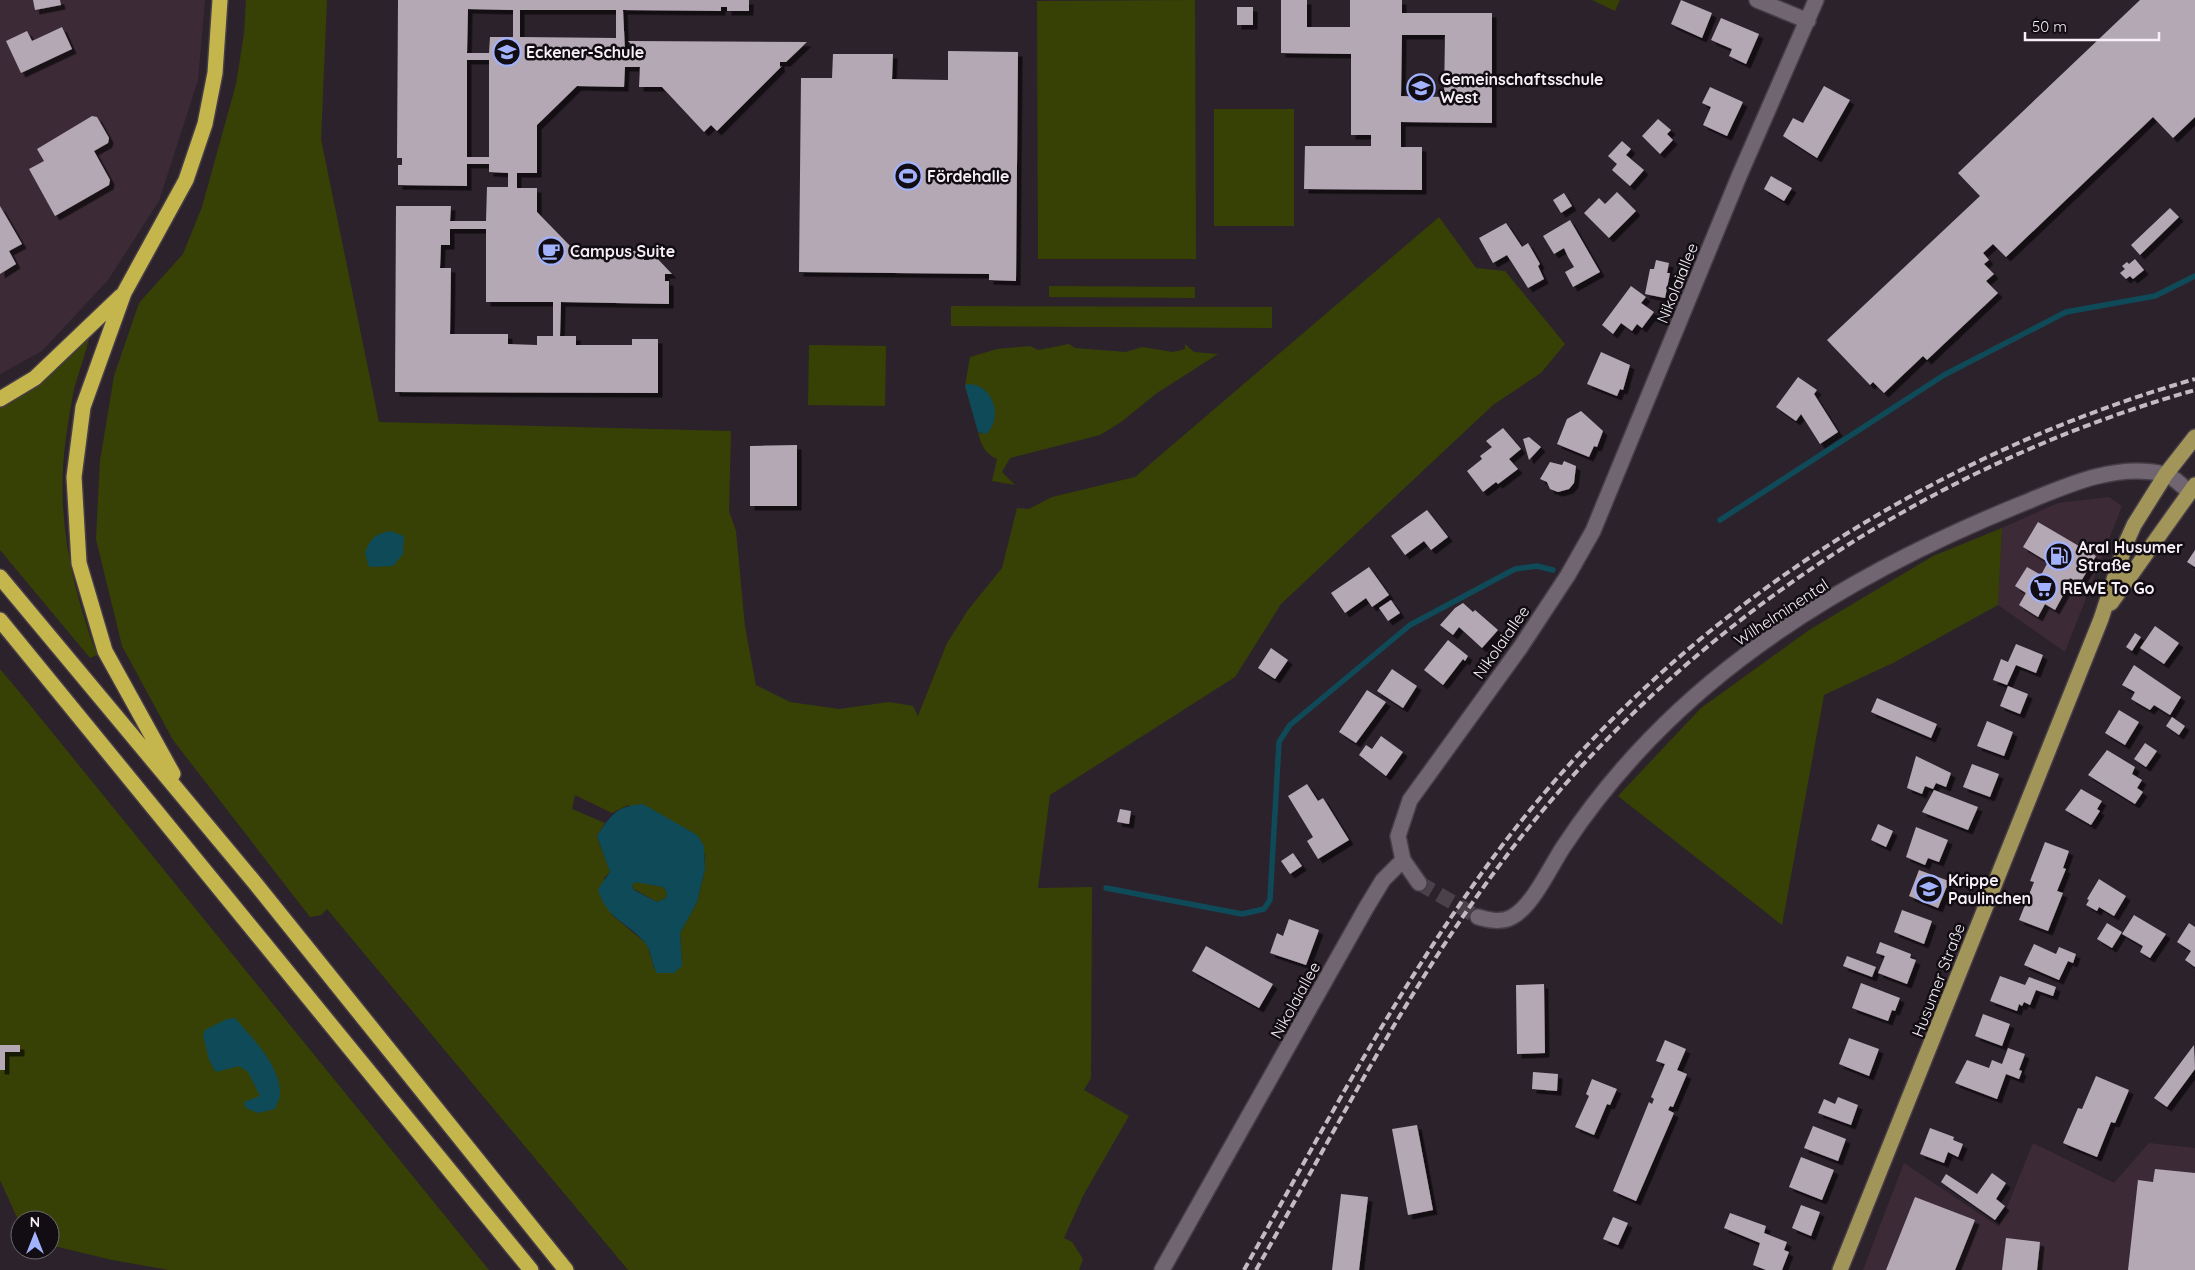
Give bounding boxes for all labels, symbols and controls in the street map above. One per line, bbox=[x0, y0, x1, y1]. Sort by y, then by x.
scale bar bbox=[2025, 10, 2159, 42]
text: 50 m bbox=[2032, 17, 2067, 36]
school or university icon: Eckener-Schule bbox=[492, 37, 522, 67]
place label: Eckener-Schule bbox=[526, 42, 644, 62]
place label: Gemeinschaftsschule West bbox=[1440, 69, 1604, 107]
school or university icon: Gemeinschaftsschule West bbox=[1406, 73, 1436, 103]
sports icon: Fördehalle bbox=[893, 161, 923, 191]
place label: Fördehalle bbox=[927, 166, 1009, 186]
cafe icon: Campus Suite bbox=[536, 236, 566, 266]
street label: Nikolaiallee bbox=[1652, 240, 1702, 326]
place label: Campus Suite bbox=[570, 241, 675, 261]
place label: Aral Husumer Straße bbox=[2078, 537, 2183, 575]
fuel station icon: Aral Husumer Straße bbox=[2044, 541, 2074, 571]
supermarket icon: REWE To Go bbox=[2028, 573, 2058, 603]
street label: Wilhelminental bbox=[1730, 574, 1832, 650]
place label: REWE To Go bbox=[2062, 578, 2155, 598]
street label: Nikolaiallee bbox=[1469, 602, 1533, 682]
place label: Krippe Paulinchen bbox=[1948, 870, 2031, 908]
school or university icon: Krippe Paulinchen bbox=[1914, 874, 1944, 904]
street label: Husumer Straße bbox=[1907, 920, 1969, 1040]
street label: Nikolaiallee bbox=[1266, 958, 1324, 1042]
north arrow bbox=[10, 1210, 60, 1260]
text: N bbox=[30, 1213, 40, 1231]

